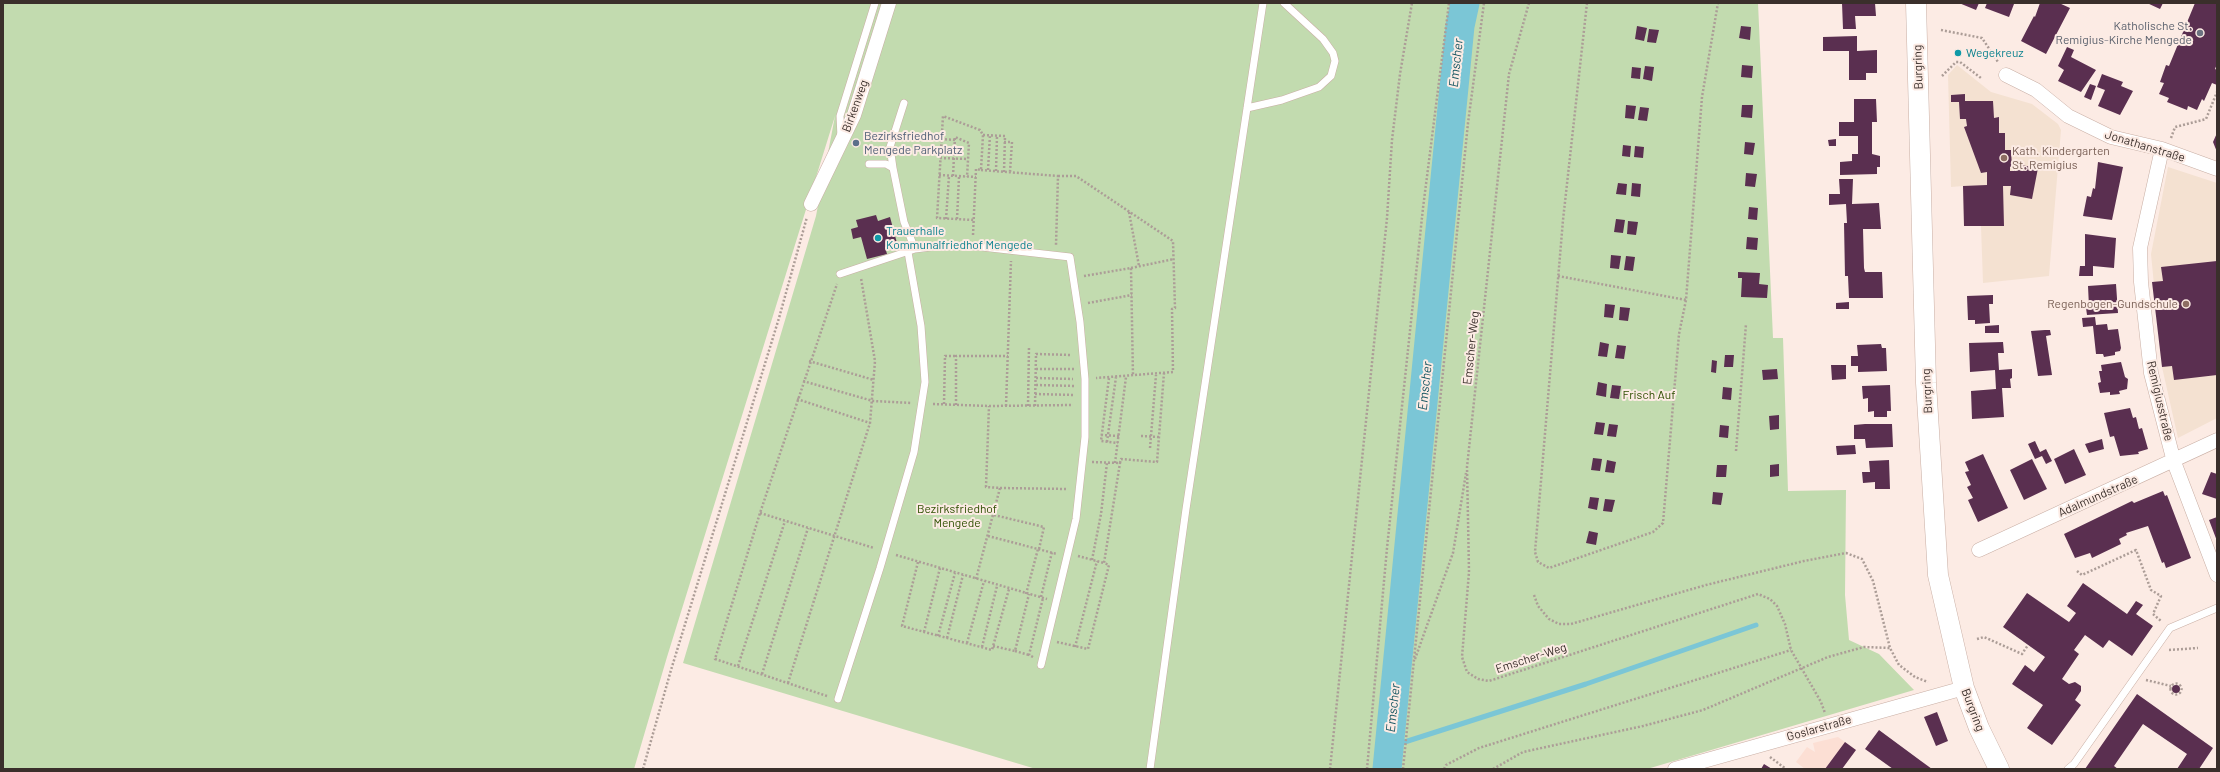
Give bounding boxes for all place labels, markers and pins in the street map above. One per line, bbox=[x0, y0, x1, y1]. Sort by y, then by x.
place label: Katholische St. Remigius-Kirche Mengede bbox=[2056, 19, 2192, 47]
marker: Katholische St. Remigius-Kirche Mengede bbox=[2195, 28, 2205, 38]
place label: Wegekreuz bbox=[1966, 46, 2024, 60]
marker: Wegekreuz bbox=[1953, 48, 1963, 58]
place label: Bezirksfriedhof Mengede Parkplatz bbox=[864, 129, 962, 157]
marker: Bezirksfriedhof Mengede Parkplatz bbox=[851, 138, 861, 148]
place label: Kath. Kindergarten St. Remigius bbox=[2012, 144, 2110, 172]
marker: Kath. Kindergarten St. Remigius bbox=[1999, 153, 2009, 163]
place label: Trauerhalle Kommunalfriedhof Mengede bbox=[886, 224, 1033, 252]
marker: Trauerhalle Kommunalfriedhof Mengede bbox=[873, 233, 883, 243]
place label: Regenbogen-Gundschule bbox=[2047, 297, 2178, 311]
marker: Regenbogen-Gundschule bbox=[2181, 299, 2191, 309]

